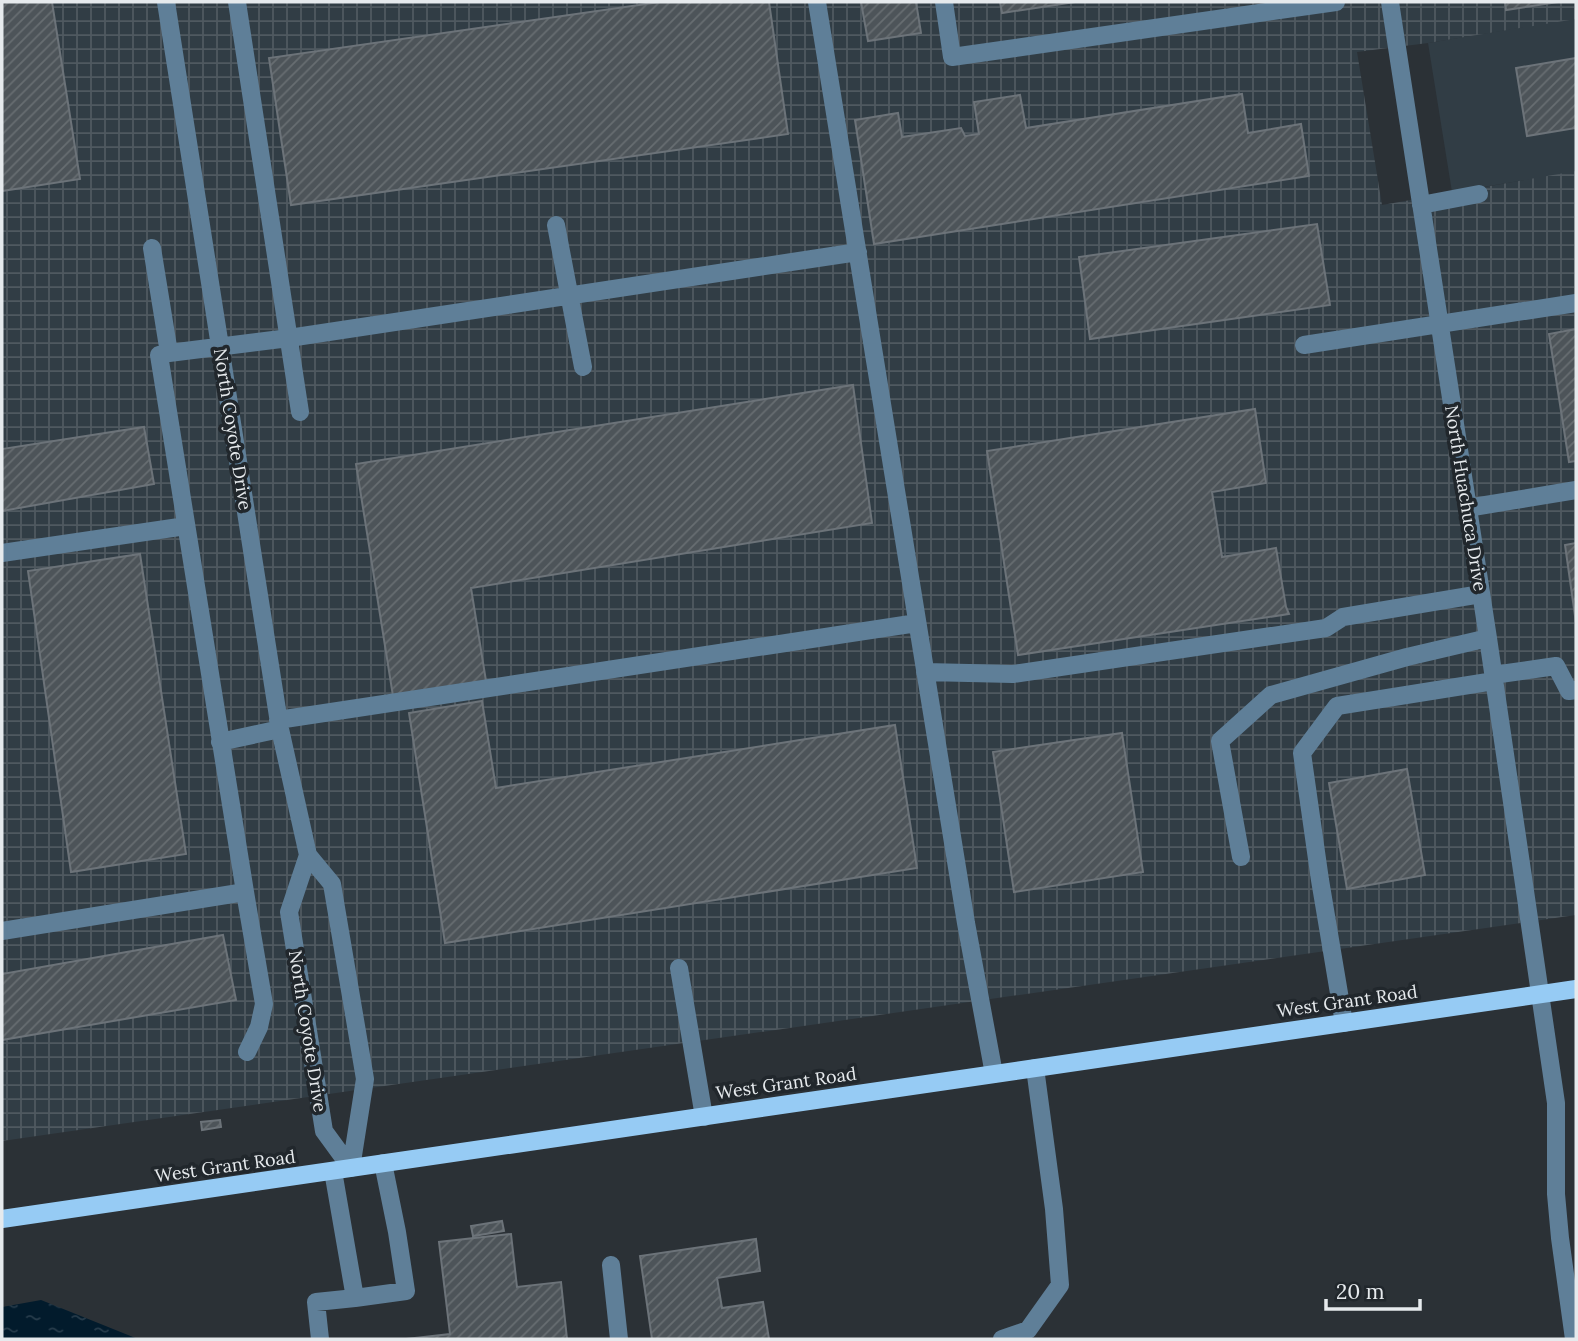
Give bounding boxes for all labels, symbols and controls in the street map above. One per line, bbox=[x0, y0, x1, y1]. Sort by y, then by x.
street label: North Coyote Drive bbox=[209, 346, 257, 512]
street label: North Huachuca Drive bbox=[1440, 403, 1492, 593]
street label: North Coyote Drive bbox=[284, 948, 332, 1114]
street label: West Grant Road bbox=[1275, 980, 1419, 1022]
street label: West Grant Road bbox=[714, 1062, 858, 1104]
street label: West Grant Road bbox=[153, 1145, 297, 1187]
scale bar bbox=[1326, 1268, 1420, 1312]
text: 20 m bbox=[1336, 1278, 1385, 1305]

